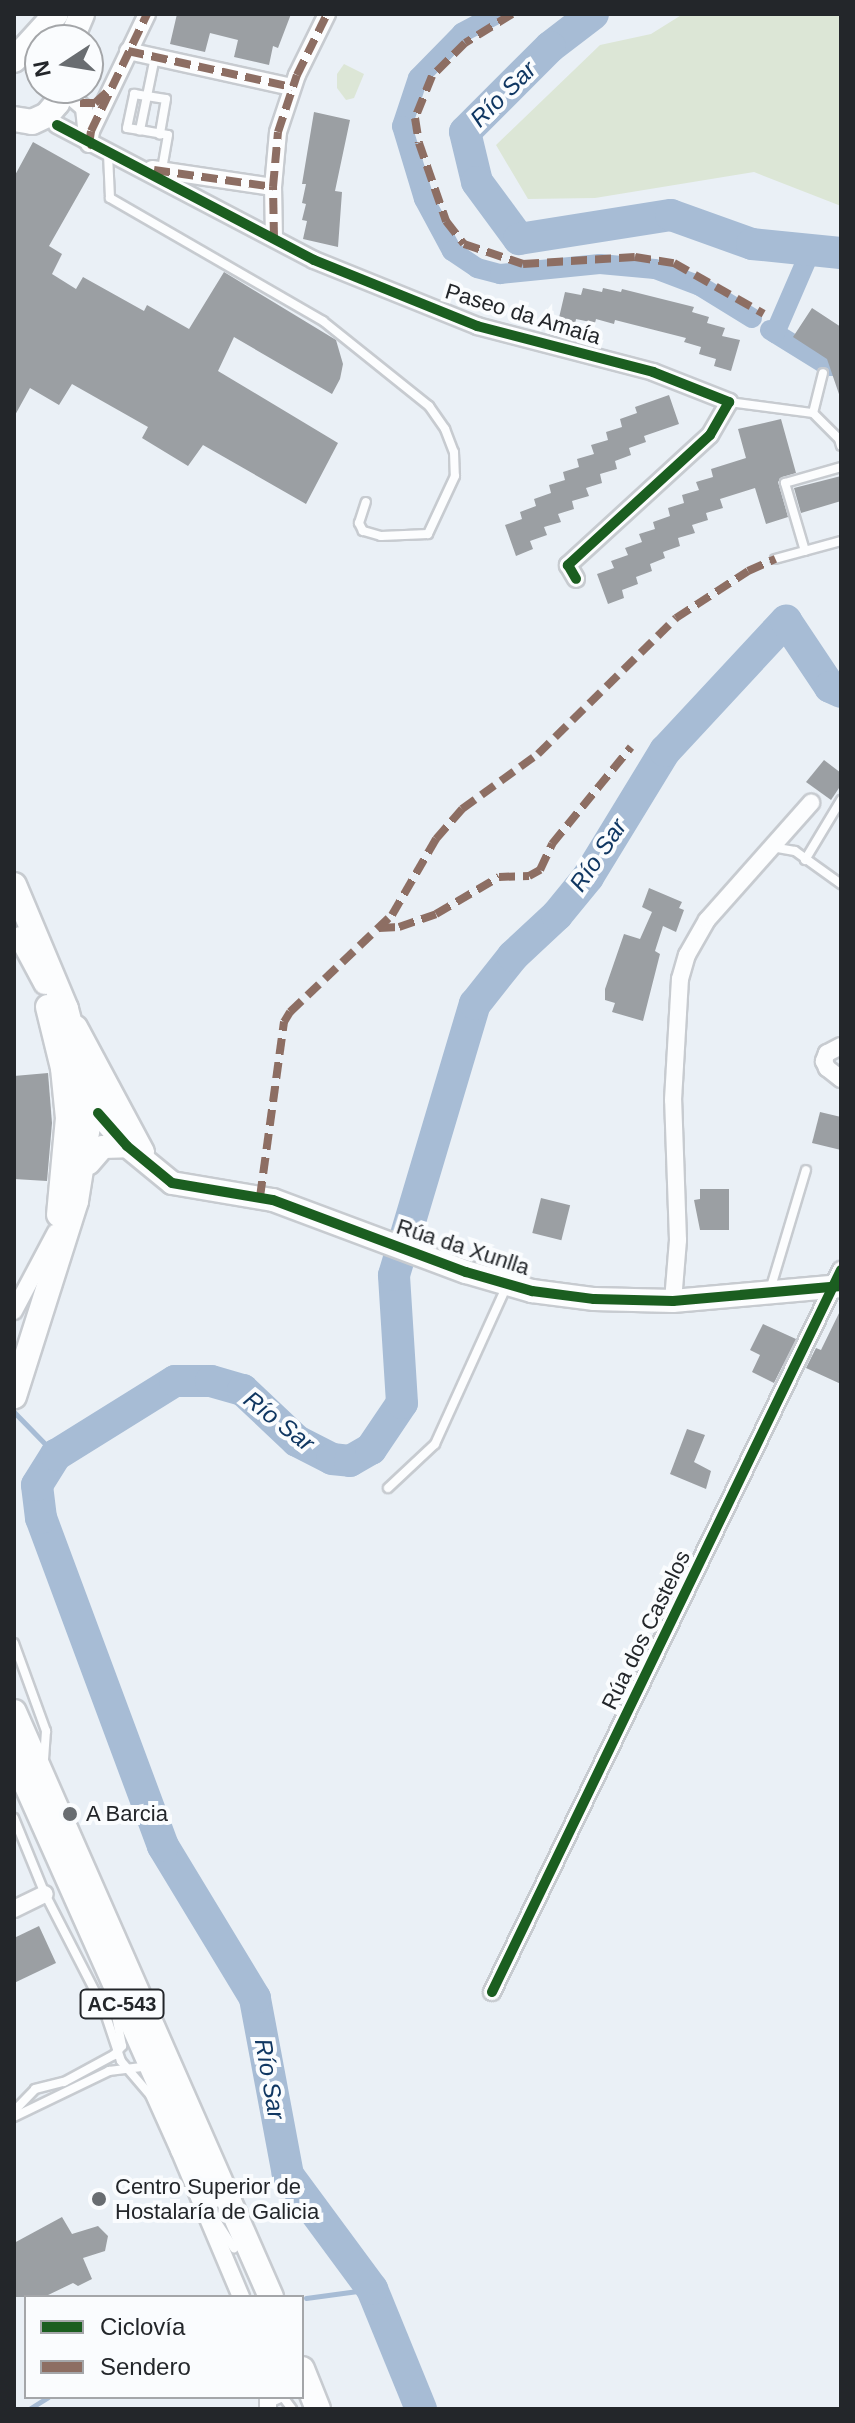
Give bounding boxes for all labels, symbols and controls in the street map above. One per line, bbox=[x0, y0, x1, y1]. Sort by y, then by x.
north arrow bbox=[24, 24, 104, 104]
water label: Río Sar bbox=[464, 55, 542, 133]
text: N bbox=[28, 58, 56, 79]
street label: Paseo da Amaía bbox=[441, 278, 605, 350]
water label: Río Sar bbox=[563, 813, 633, 897]
street label: Rúa da Xunlla bbox=[393, 1213, 533, 1281]
water label: Río Sar bbox=[238, 1385, 320, 1457]
street label: Rúa dos Castelos bbox=[596, 1546, 696, 1714]
place label: A Barcia bbox=[86, 1801, 169, 1827]
marker: A Barcia bbox=[61, 1805, 79, 1823]
road number: AC-543 bbox=[78, 1988, 166, 2020]
water label: Río Sar bbox=[249, 2036, 291, 2122]
place label: Centro Superior de Hostalaría de Galicia bbox=[115, 2173, 319, 2224]
marker: Centro Superior de Hostalaría de Galicia bbox=[90, 2190, 108, 2208]
legend bbox=[24, 2295, 304, 2399]
text: Ciclovía bbox=[100, 2313, 185, 2340]
text: Sendero bbox=[100, 2353, 191, 2380]

